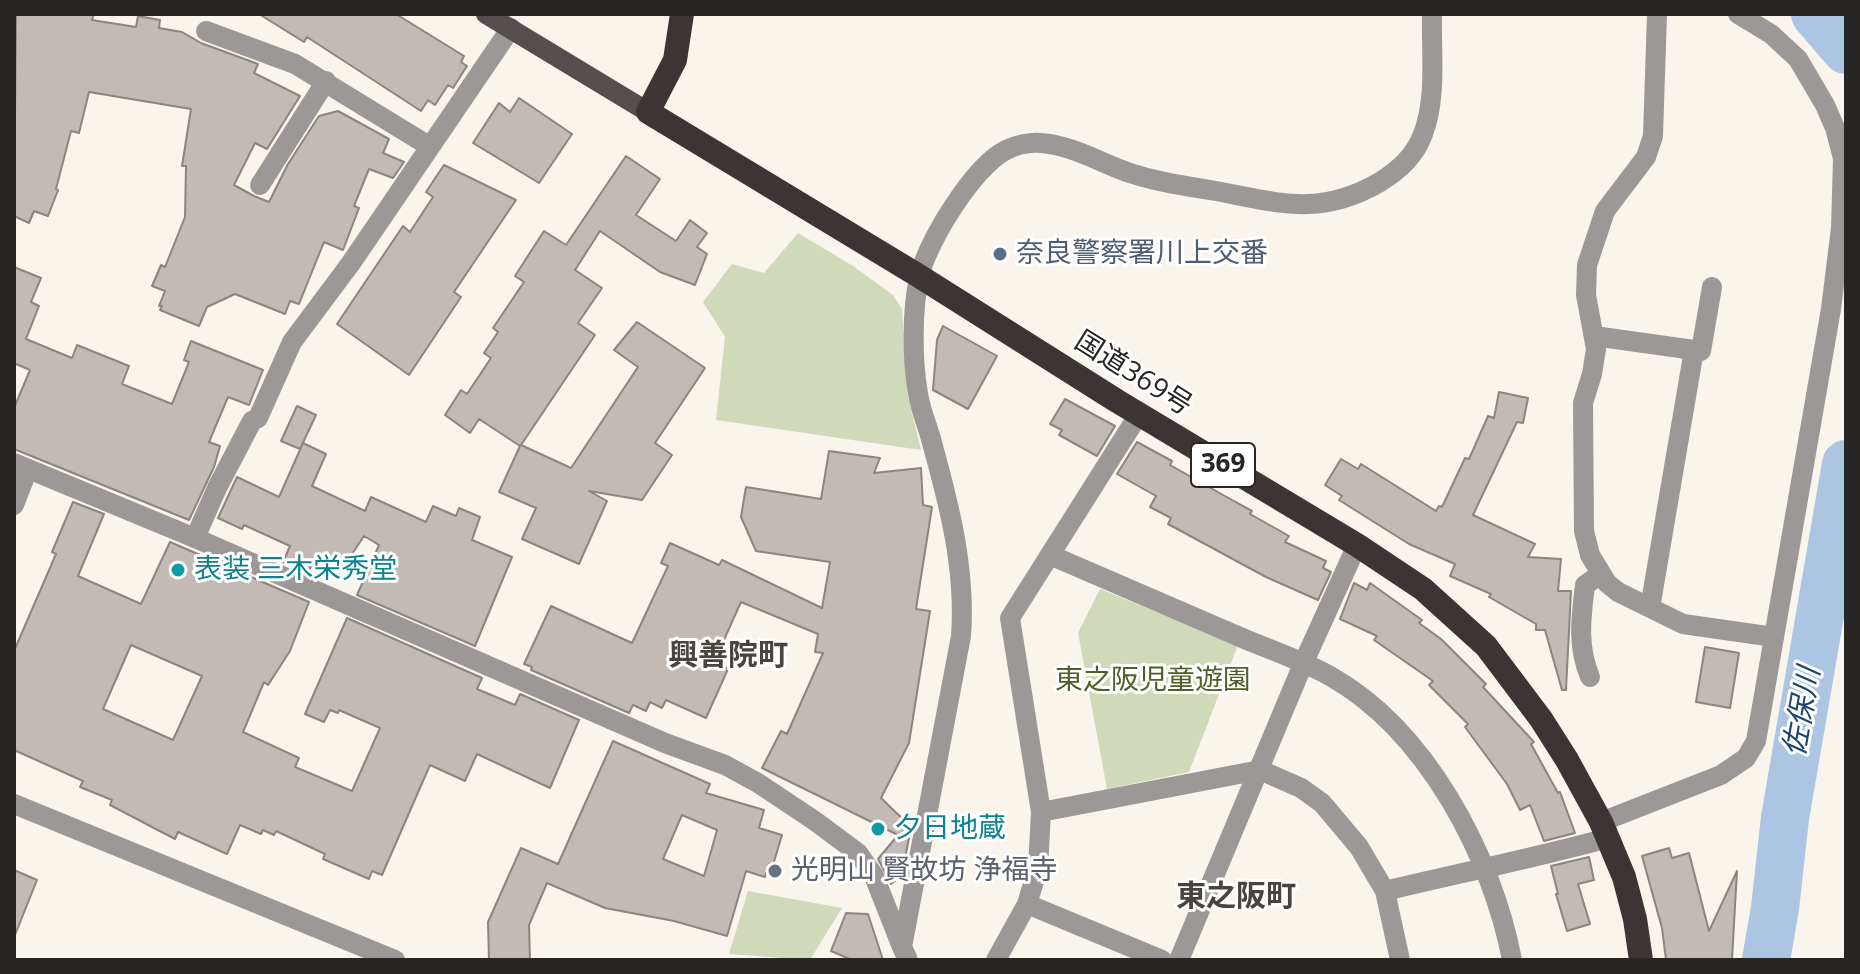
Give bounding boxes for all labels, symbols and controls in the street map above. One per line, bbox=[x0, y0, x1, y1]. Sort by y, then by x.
place label: 奈良警察署川上交番 bbox=[1016, 237, 1268, 271]
marker: 奈良警察署川上交番 bbox=[991, 245, 1009, 263]
street label: 国道369号 bbox=[1068, 325, 1198, 423]
road number: 369 bbox=[1191, 443, 1255, 487]
place label: 表装 三木栄秀堂 bbox=[194, 553, 397, 587]
marker: 表装 三木栄秀堂 bbox=[169, 561, 187, 579]
district label: 興善院町 bbox=[668, 638, 788, 674]
park label: 東之阪児童遊園 bbox=[1055, 664, 1251, 698]
water label: 佐保川 bbox=[1777, 665, 1829, 759]
place label: 夕日地蔵 bbox=[894, 812, 1006, 846]
marker: 夕日地蔵 bbox=[869, 820, 887, 838]
place label: 光明山 賢故坊 浄福寺 bbox=[791, 854, 1058, 888]
marker: 光明山 賢故坊 浄福寺 bbox=[766, 862, 784, 880]
district label: 東之阪町 bbox=[1176, 879, 1296, 915]

